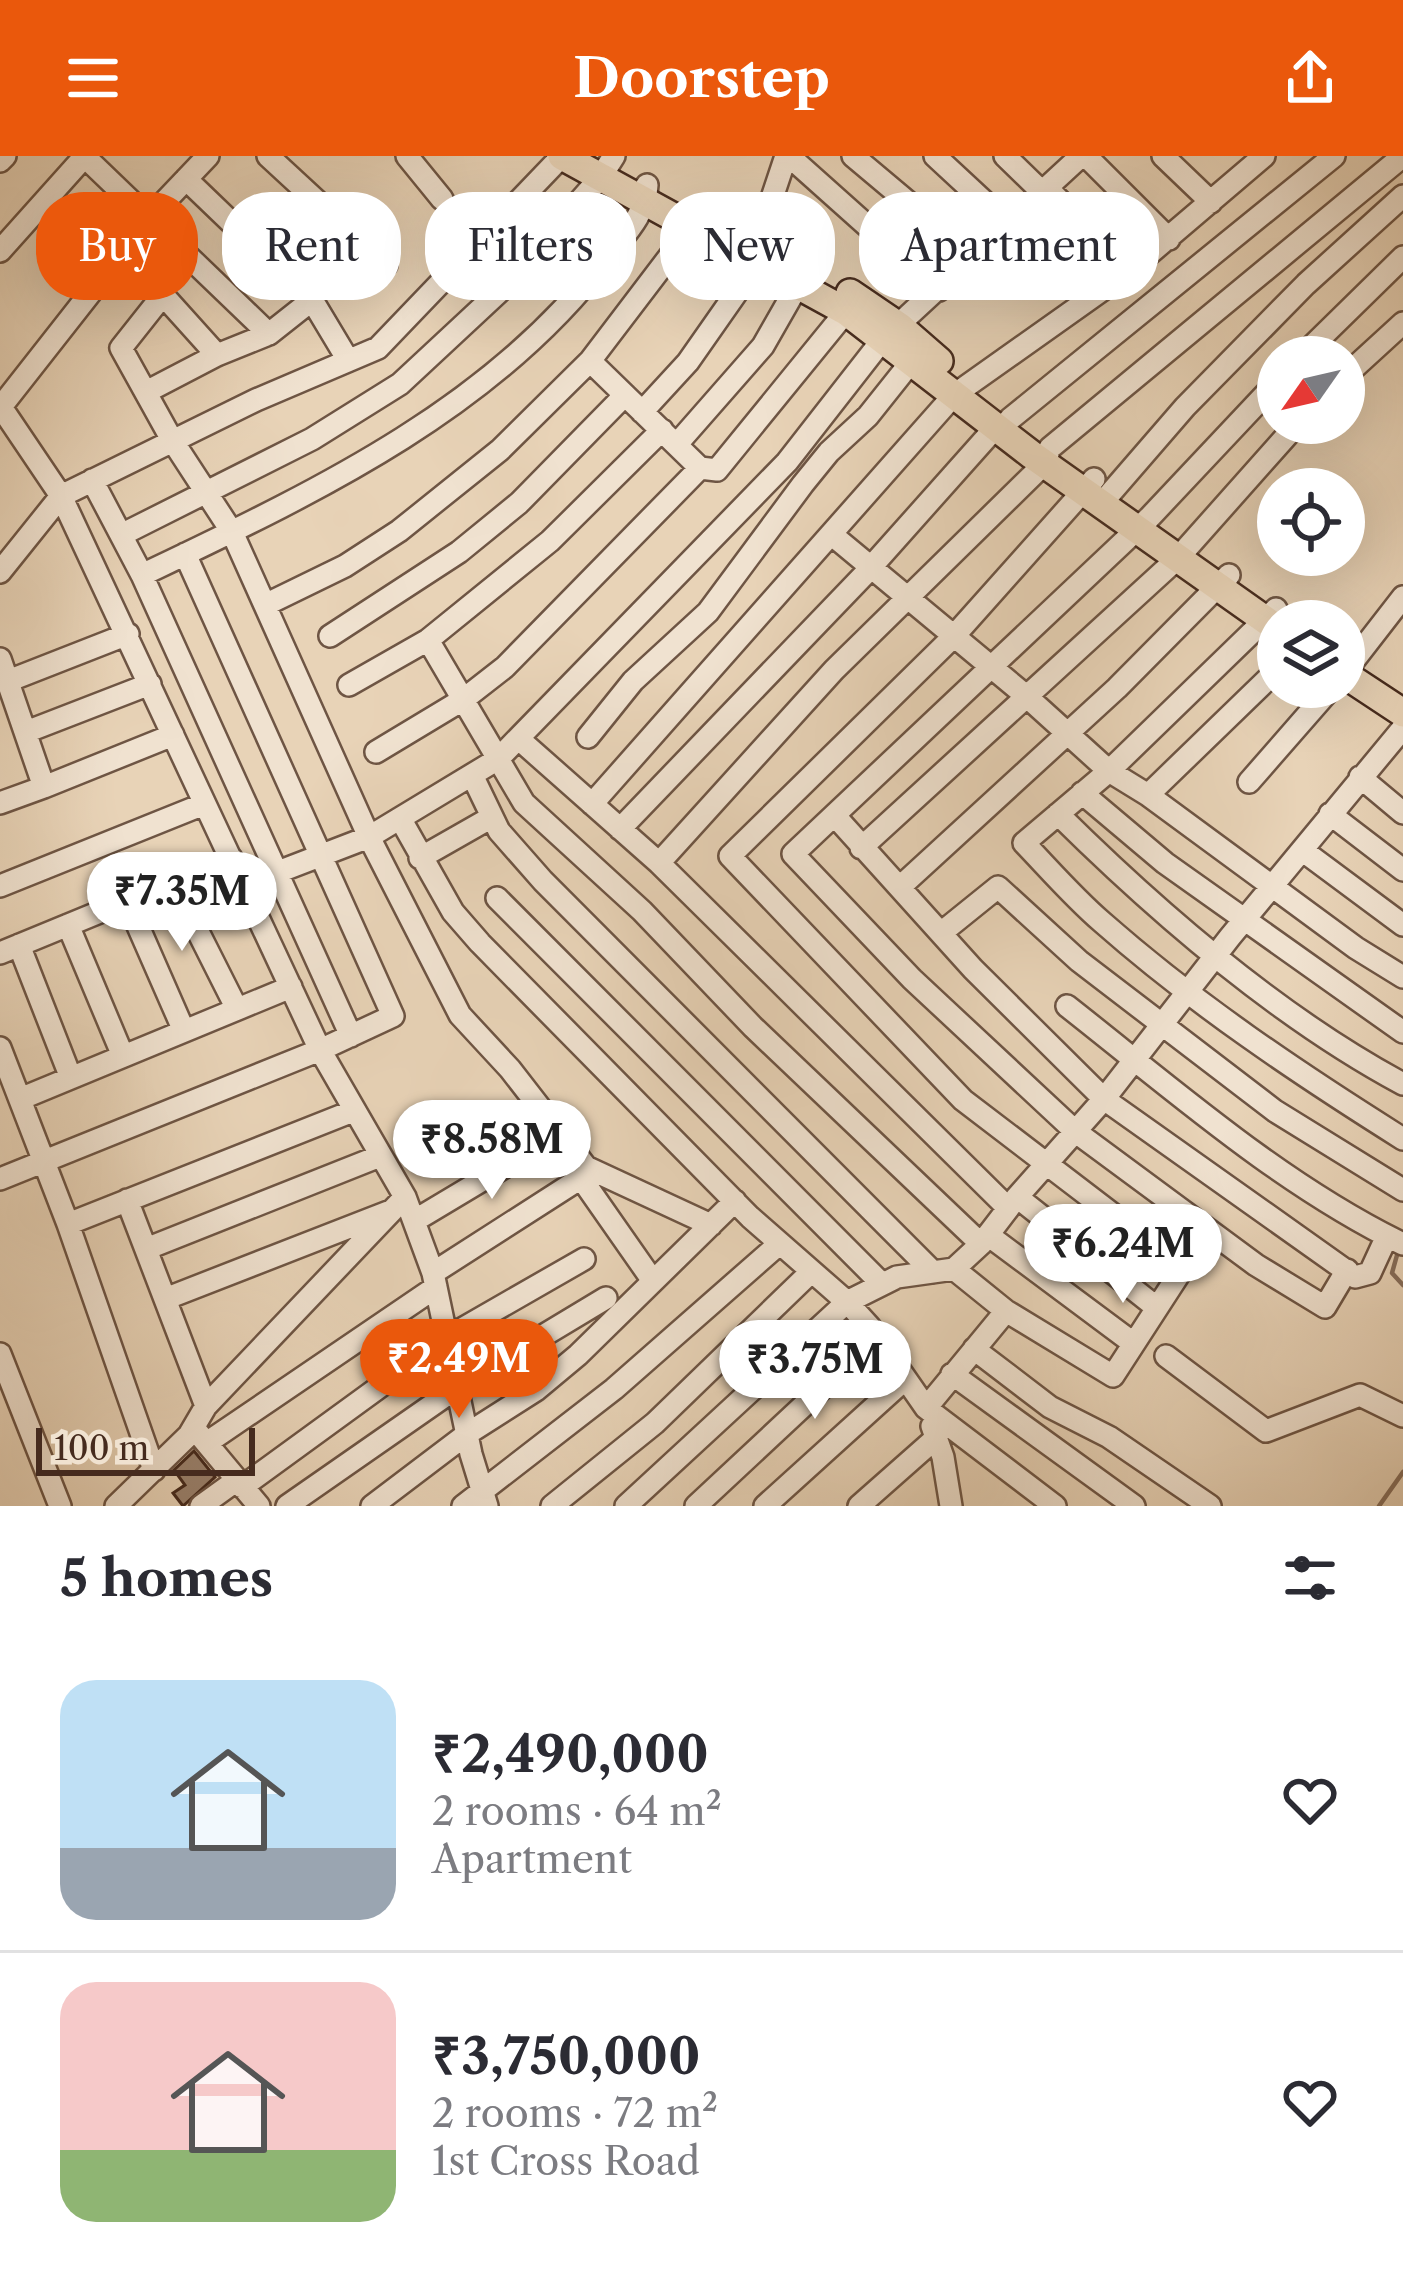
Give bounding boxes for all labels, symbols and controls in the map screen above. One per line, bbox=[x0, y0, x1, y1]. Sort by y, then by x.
icon: menu bbox=[60, 45, 126, 111]
text: Doorstep bbox=[573, 45, 830, 111]
icon: share bbox=[1277, 45, 1343, 111]
chip: Buy bbox=[36, 192, 198, 300]
chip: Rent bbox=[222, 192, 401, 300]
chip: Filters bbox=[425, 192, 636, 300]
chip: New bbox=[660, 192, 835, 300]
chip: Apartment bbox=[859, 192, 1159, 300]
north arrow bbox=[1257, 336, 1365, 444]
map controls bbox=[1257, 336, 1365, 708]
button: locate bbox=[1257, 468, 1365, 576]
button: layers bbox=[1257, 600, 1365, 708]
pin: ₹7.35M bbox=[84, 852, 280, 954]
text: ₹7.35M bbox=[114, 867, 250, 915]
pin: ₹8.58M bbox=[394, 1100, 590, 1202]
text: ₹8.58M bbox=[420, 1115, 564, 1163]
pin: ₹6.24M bbox=[1025, 1204, 1221, 1306]
text: ₹6.24M bbox=[1051, 1219, 1195, 1267]
pin: ₹2.49M bbox=[361, 1319, 557, 1421]
pin: ₹3.75M bbox=[717, 1320, 913, 1422]
text: ₹2.49M bbox=[387, 1334, 531, 1382]
text: ₹3.75M bbox=[746, 1335, 884, 1383]
scale bar bbox=[36, 1422, 255, 1475]
text: 100 m bbox=[54, 1428, 149, 1469]
icon: filters bbox=[1277, 1545, 1343, 1611]
text: 5 homes bbox=[60, 1547, 273, 1609]
text: ₹2,490,000 bbox=[432, 1723, 709, 1785]
icon: home bbox=[156, 1728, 300, 1872]
icon: heart bbox=[1277, 1767, 1343, 1833]
text: 2 rooms · 64 m² bbox=[432, 1787, 722, 1835]
text: Apartment bbox=[432, 1835, 632, 1883]
text: ₹3,750,000 bbox=[432, 2025, 700, 2087]
icon: home bbox=[156, 2030, 300, 2174]
icon: heart bbox=[1277, 2069, 1343, 2135]
text: 2 rooms · 72 m² bbox=[432, 2089, 718, 2137]
text: 1st Cross Road bbox=[432, 2137, 700, 2185]

